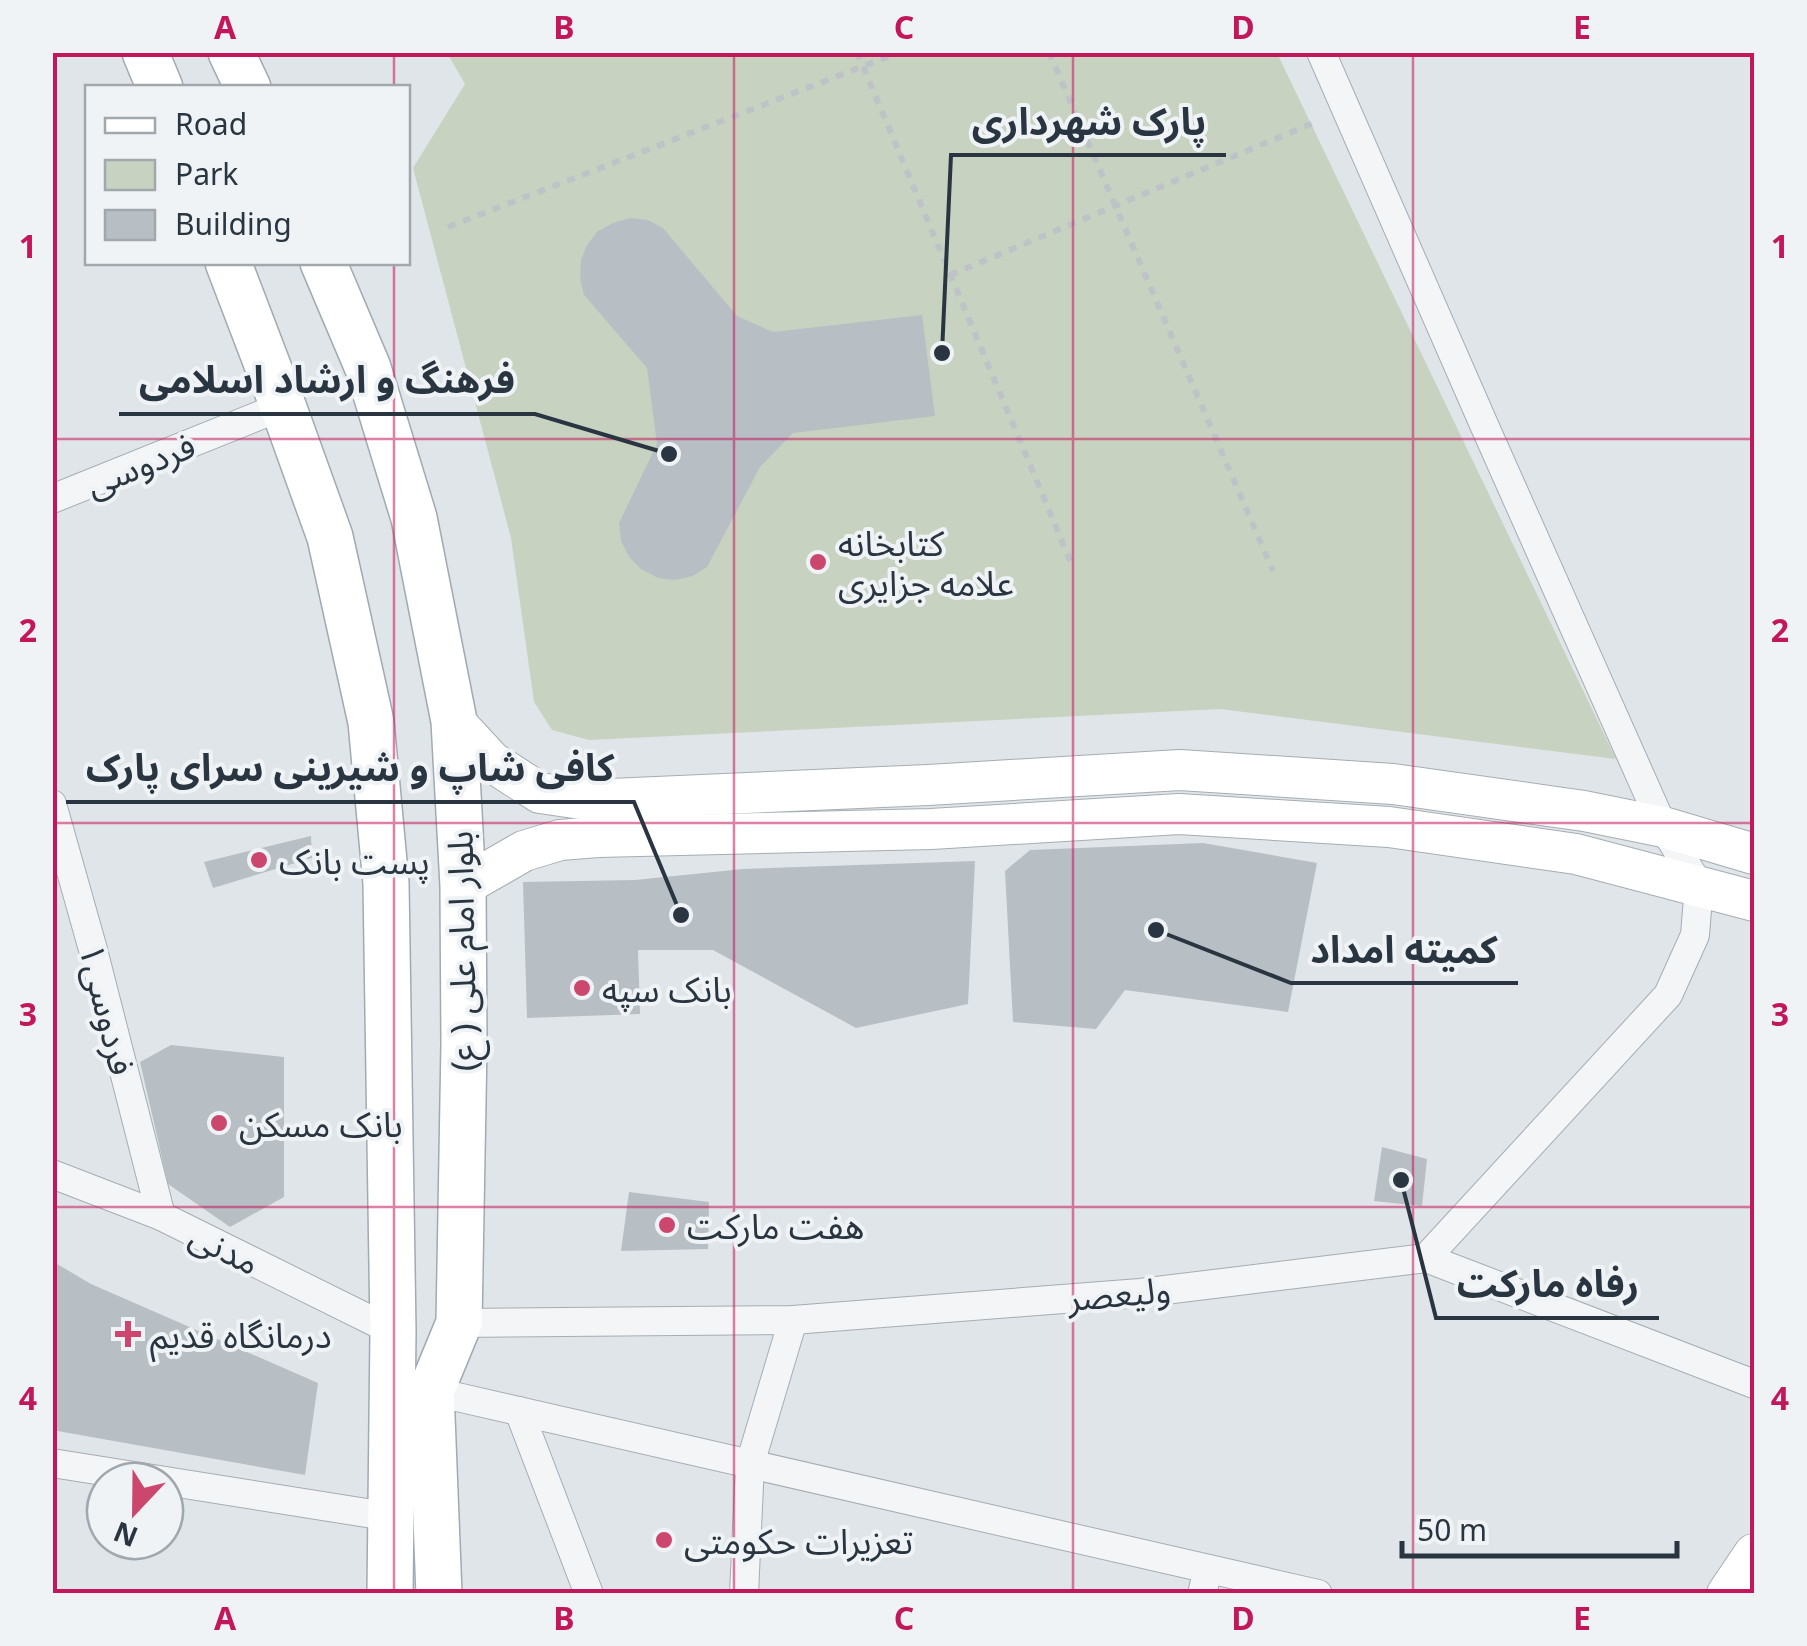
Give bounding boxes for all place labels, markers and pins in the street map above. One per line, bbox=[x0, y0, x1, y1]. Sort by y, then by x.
callout: پارک شهرداری bbox=[951, 87, 1226, 155]
callout: فرهنگ و ارشاد اسلامی bbox=[119, 346, 535, 414]
place label: کتابخانه علامه جزایری bbox=[838, 519, 1014, 606]
marker: کتابخانه علامه جزایری bbox=[807, 551, 829, 573]
callout: کافی شاپ و شیرینی سرای پارک bbox=[66, 734, 634, 802]
place label: پست بانک bbox=[279, 837, 430, 884]
marker: پست بانک bbox=[248, 849, 270, 871]
callout: کمیته امداد bbox=[1291, 915, 1518, 983]
place label: بانک سپه bbox=[602, 965, 732, 1012]
marker: بانک سپه bbox=[571, 977, 593, 999]
place label: بانک مسکن bbox=[239, 1100, 403, 1147]
marker: بانک مسکن bbox=[208, 1112, 230, 1134]
place label: هفت مارکت bbox=[687, 1202, 864, 1249]
marker: هفت مارکت bbox=[656, 1214, 678, 1236]
callout: رفاه مارکت bbox=[1436, 1250, 1659, 1318]
place label: درمانگاه قدیم bbox=[150, 1311, 332, 1363]
marker: درمانگاه قدیم bbox=[115, 1321, 141, 1347]
place label: تعزیرات حکومتی bbox=[684, 1517, 913, 1564]
marker: تعزیرات حکومتی bbox=[653, 1529, 675, 1551]

